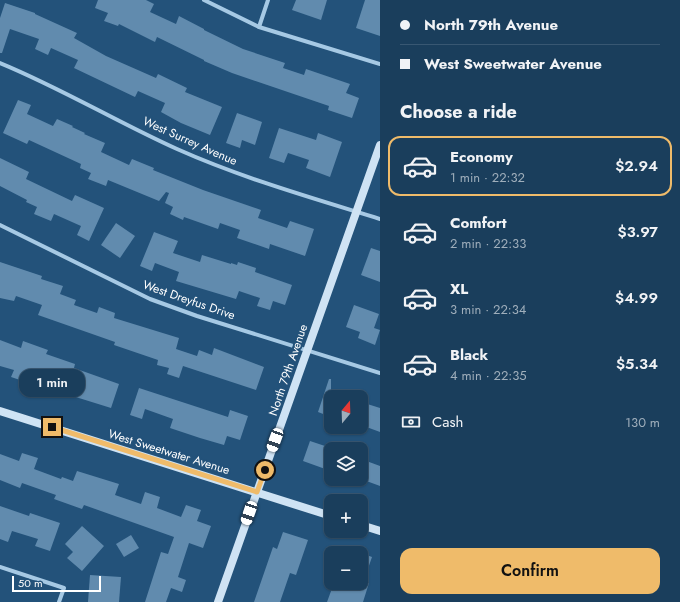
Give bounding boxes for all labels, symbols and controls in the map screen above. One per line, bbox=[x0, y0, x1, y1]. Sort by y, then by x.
text: North 79th Avenue bbox=[424, 14, 558, 36]
text: West Sweetwater Avenue bbox=[424, 53, 602, 75]
text: Choose a ride bbox=[400, 99, 517, 125]
street label: West Surrey Avenue bbox=[140, 112, 240, 170]
text: Economy bbox=[450, 146, 513, 168]
icon: car bbox=[402, 148, 438, 184]
text: $2.94 bbox=[615, 155, 658, 177]
text: 1 min · 22:32 bbox=[450, 168, 525, 187]
text: Comfort bbox=[450, 212, 507, 234]
icon: car bbox=[402, 214, 438, 250]
text: $3.97 bbox=[618, 221, 658, 243]
text: 2 min · 22:33 bbox=[450, 234, 526, 253]
street label: West Dreyfus Drive bbox=[140, 276, 238, 324]
text: XL bbox=[450, 278, 468, 300]
icon: car bbox=[402, 280, 438, 316]
text: $4.99 bbox=[615, 287, 658, 309]
text: 3 min · 22:34 bbox=[450, 300, 526, 319]
street label: North 79th Avenue bbox=[264, 322, 312, 418]
text: Black bbox=[450, 344, 488, 366]
icon: car bbox=[402, 346, 438, 382]
text: $5.34 bbox=[616, 353, 658, 375]
text: 4 min · 22:35 bbox=[450, 366, 527, 385]
callout: 1 min bbox=[19, 369, 85, 397]
text: 1 min bbox=[36, 373, 68, 392]
north arrow bbox=[324, 390, 368, 434]
map controls bbox=[324, 390, 368, 590]
icon: cash bbox=[400, 411, 422, 433]
text: Cash bbox=[432, 411, 463, 433]
text: 130 m bbox=[625, 413, 660, 432]
route end bbox=[43, 418, 61, 436]
street label: West Sweetwater Avenue bbox=[106, 425, 232, 479]
car bbox=[265, 427, 285, 453]
button: layers bbox=[324, 442, 368, 486]
route start bbox=[256, 461, 274, 479]
button: + bbox=[324, 494, 368, 538]
car bbox=[239, 500, 259, 526]
button: − bbox=[324, 546, 368, 590]
button: Confirm bbox=[400, 548, 660, 594]
scale bar bbox=[12, 574, 101, 593]
text: 50 m bbox=[18, 575, 43, 591]

